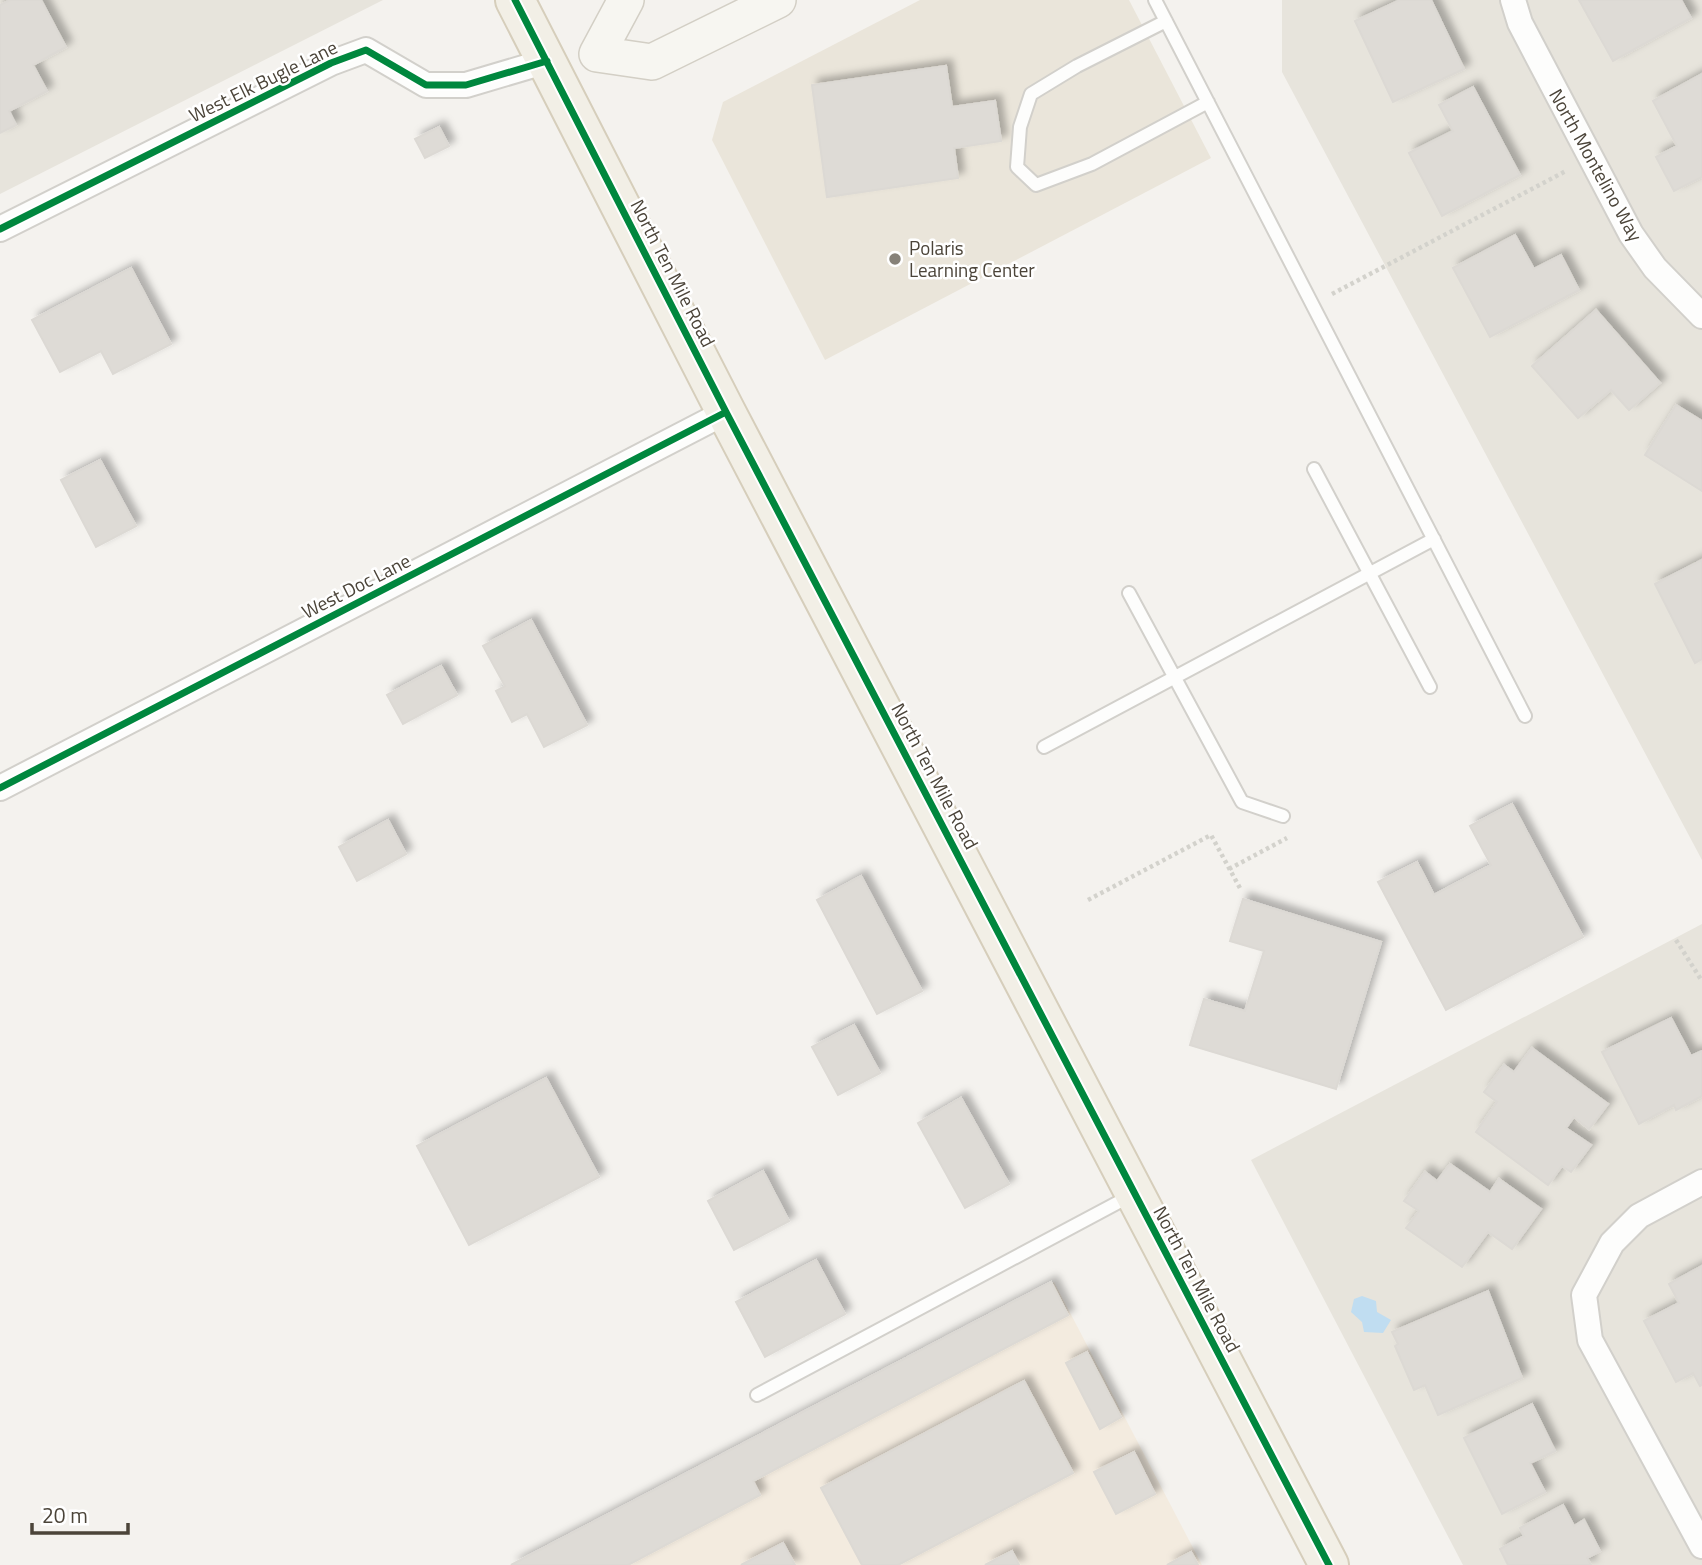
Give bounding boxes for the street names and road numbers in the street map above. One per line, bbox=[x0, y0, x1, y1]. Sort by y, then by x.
street label: West Elk Bugle Lane bbox=[184, 32, 342, 129]
street label: North Montelino Way bbox=[1542, 83, 1651, 246]
street label: North Ten Mile Road bbox=[624, 194, 723, 352]
street label: West Doc Lane bbox=[296, 546, 415, 625]
street label: North Ten Mile Road bbox=[885, 697, 986, 854]
street label: North Ten Mile Road bbox=[1147, 1200, 1248, 1357]

